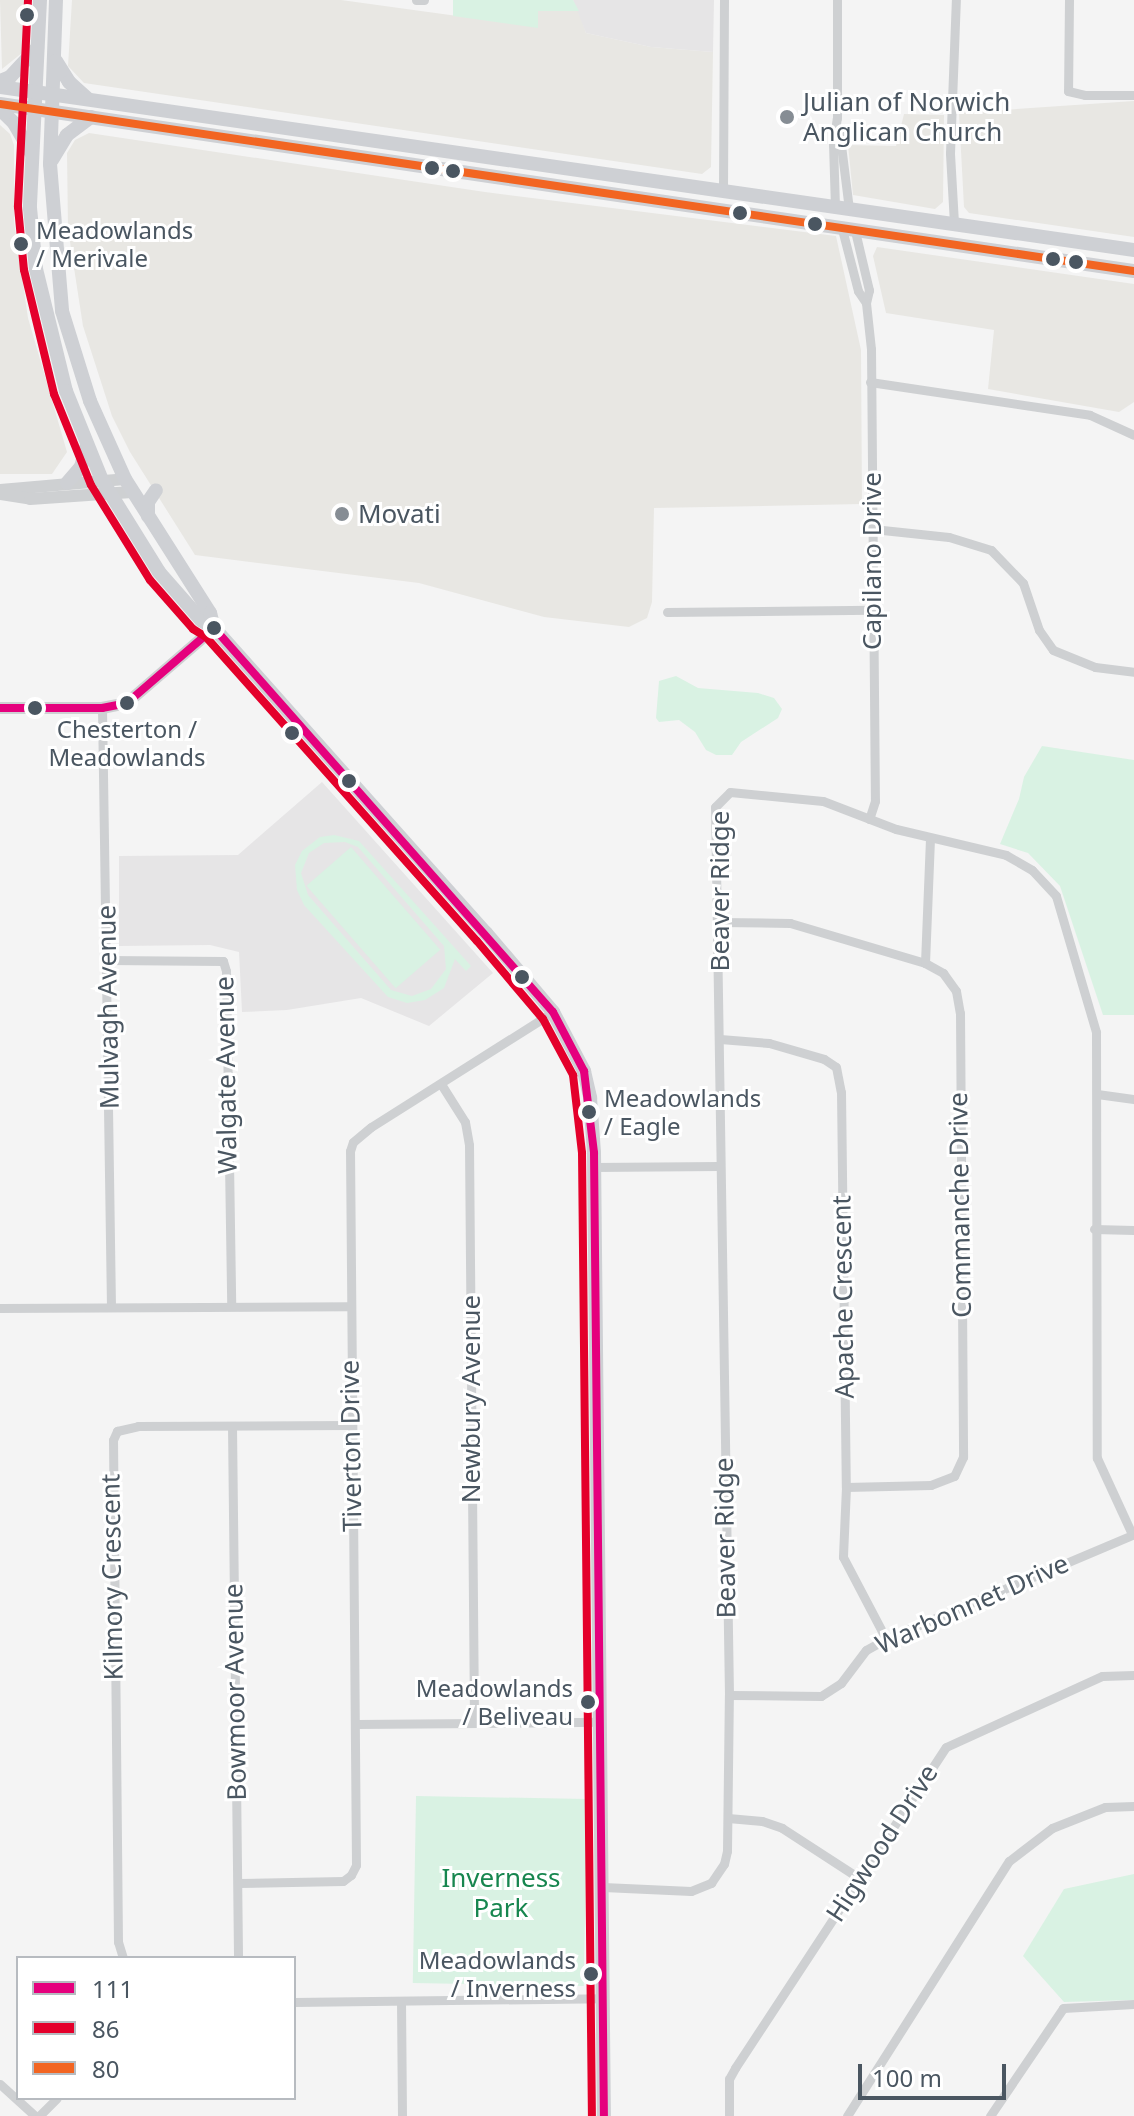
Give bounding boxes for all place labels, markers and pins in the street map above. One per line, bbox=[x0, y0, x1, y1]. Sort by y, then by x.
unlabelled marker bbox=[19, 7, 35, 23]
place label: Julian of Norwich Anglican Church bbox=[803, 86, 1010, 148]
marker: Julian of Norwich Anglican Church bbox=[778, 108, 796, 126]
unlabelled marker bbox=[424, 160, 440, 176]
unlabelled marker bbox=[445, 163, 461, 179]
unlabelled marker bbox=[732, 205, 748, 221]
place label: Meadowlands / Merivale bbox=[36, 216, 193, 272]
unlabelled marker bbox=[807, 216, 823, 232]
marker: Meadowlands / Merivale bbox=[13, 236, 29, 252]
unlabelled marker bbox=[1045, 251, 1061, 267]
unlabelled marker bbox=[1068, 254, 1084, 270]
place label: Movati bbox=[358, 498, 441, 530]
marker: Movati bbox=[333, 505, 351, 523]
unlabelled marker bbox=[206, 620, 222, 636]
marker: Chesterton / Meadowlands bbox=[119, 695, 135, 711]
unlabelled marker bbox=[27, 700, 43, 716]
place label: Chesterton / Meadowlands bbox=[48, 715, 206, 771]
unlabelled marker bbox=[284, 725, 300, 741]
unlabelled marker bbox=[341, 773, 357, 789]
unlabelled marker bbox=[514, 969, 530, 985]
place label: Meadowlands / Eagle bbox=[604, 1084, 761, 1140]
marker: Meadowlands / Eagle bbox=[581, 1104, 597, 1120]
place label: Meadowlands / Beliveau bbox=[416, 1674, 573, 1730]
marker: Meadowlands / Beliveau bbox=[580, 1694, 596, 1710]
place label: Meadowlands / Inverness bbox=[419, 1946, 576, 2002]
marker: Meadowlands / Inverness bbox=[583, 1966, 599, 1982]

